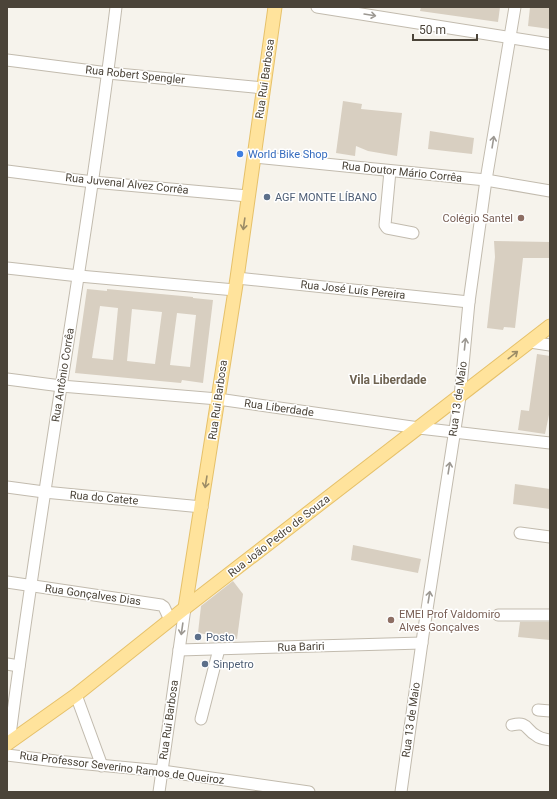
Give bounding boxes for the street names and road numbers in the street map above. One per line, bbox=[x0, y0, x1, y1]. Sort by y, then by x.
street label: Rua Rui Barbosa bbox=[253, 38, 277, 120]
street label: Rua Robert Spengler bbox=[85, 63, 186, 87]
street label: Rua Doutor Mário Corrêa bbox=[341, 159, 463, 185]
street label: Rua Juvenal Alvez Corrêa bbox=[65, 171, 189, 197]
street label: Rua José Luís Pereira bbox=[300, 278, 406, 302]
street label: Rua Antônio Corrêa bbox=[49, 327, 77, 423]
street label: Rua Rui Barbosa bbox=[206, 359, 230, 441]
street label: Rua 13 de Maio bbox=[446, 360, 470, 438]
street label: Rua Liberdade bbox=[243, 397, 315, 419]
street label: Rua do Catete bbox=[69, 489, 139, 507]
street label: Rua João Pedro de Souza bbox=[226, 492, 332, 580]
street label: Rua Gonçalves Dias bbox=[44, 582, 142, 608]
street label: Rua Bariri bbox=[277, 640, 325, 654]
street label: Rua Rui Barbosa bbox=[157, 679, 181, 761]
street label: Rua 13 de Maio bbox=[399, 681, 423, 759]
street label: Rua Professor Severino Ramos de Queiroz bbox=[19, 749, 226, 787]

